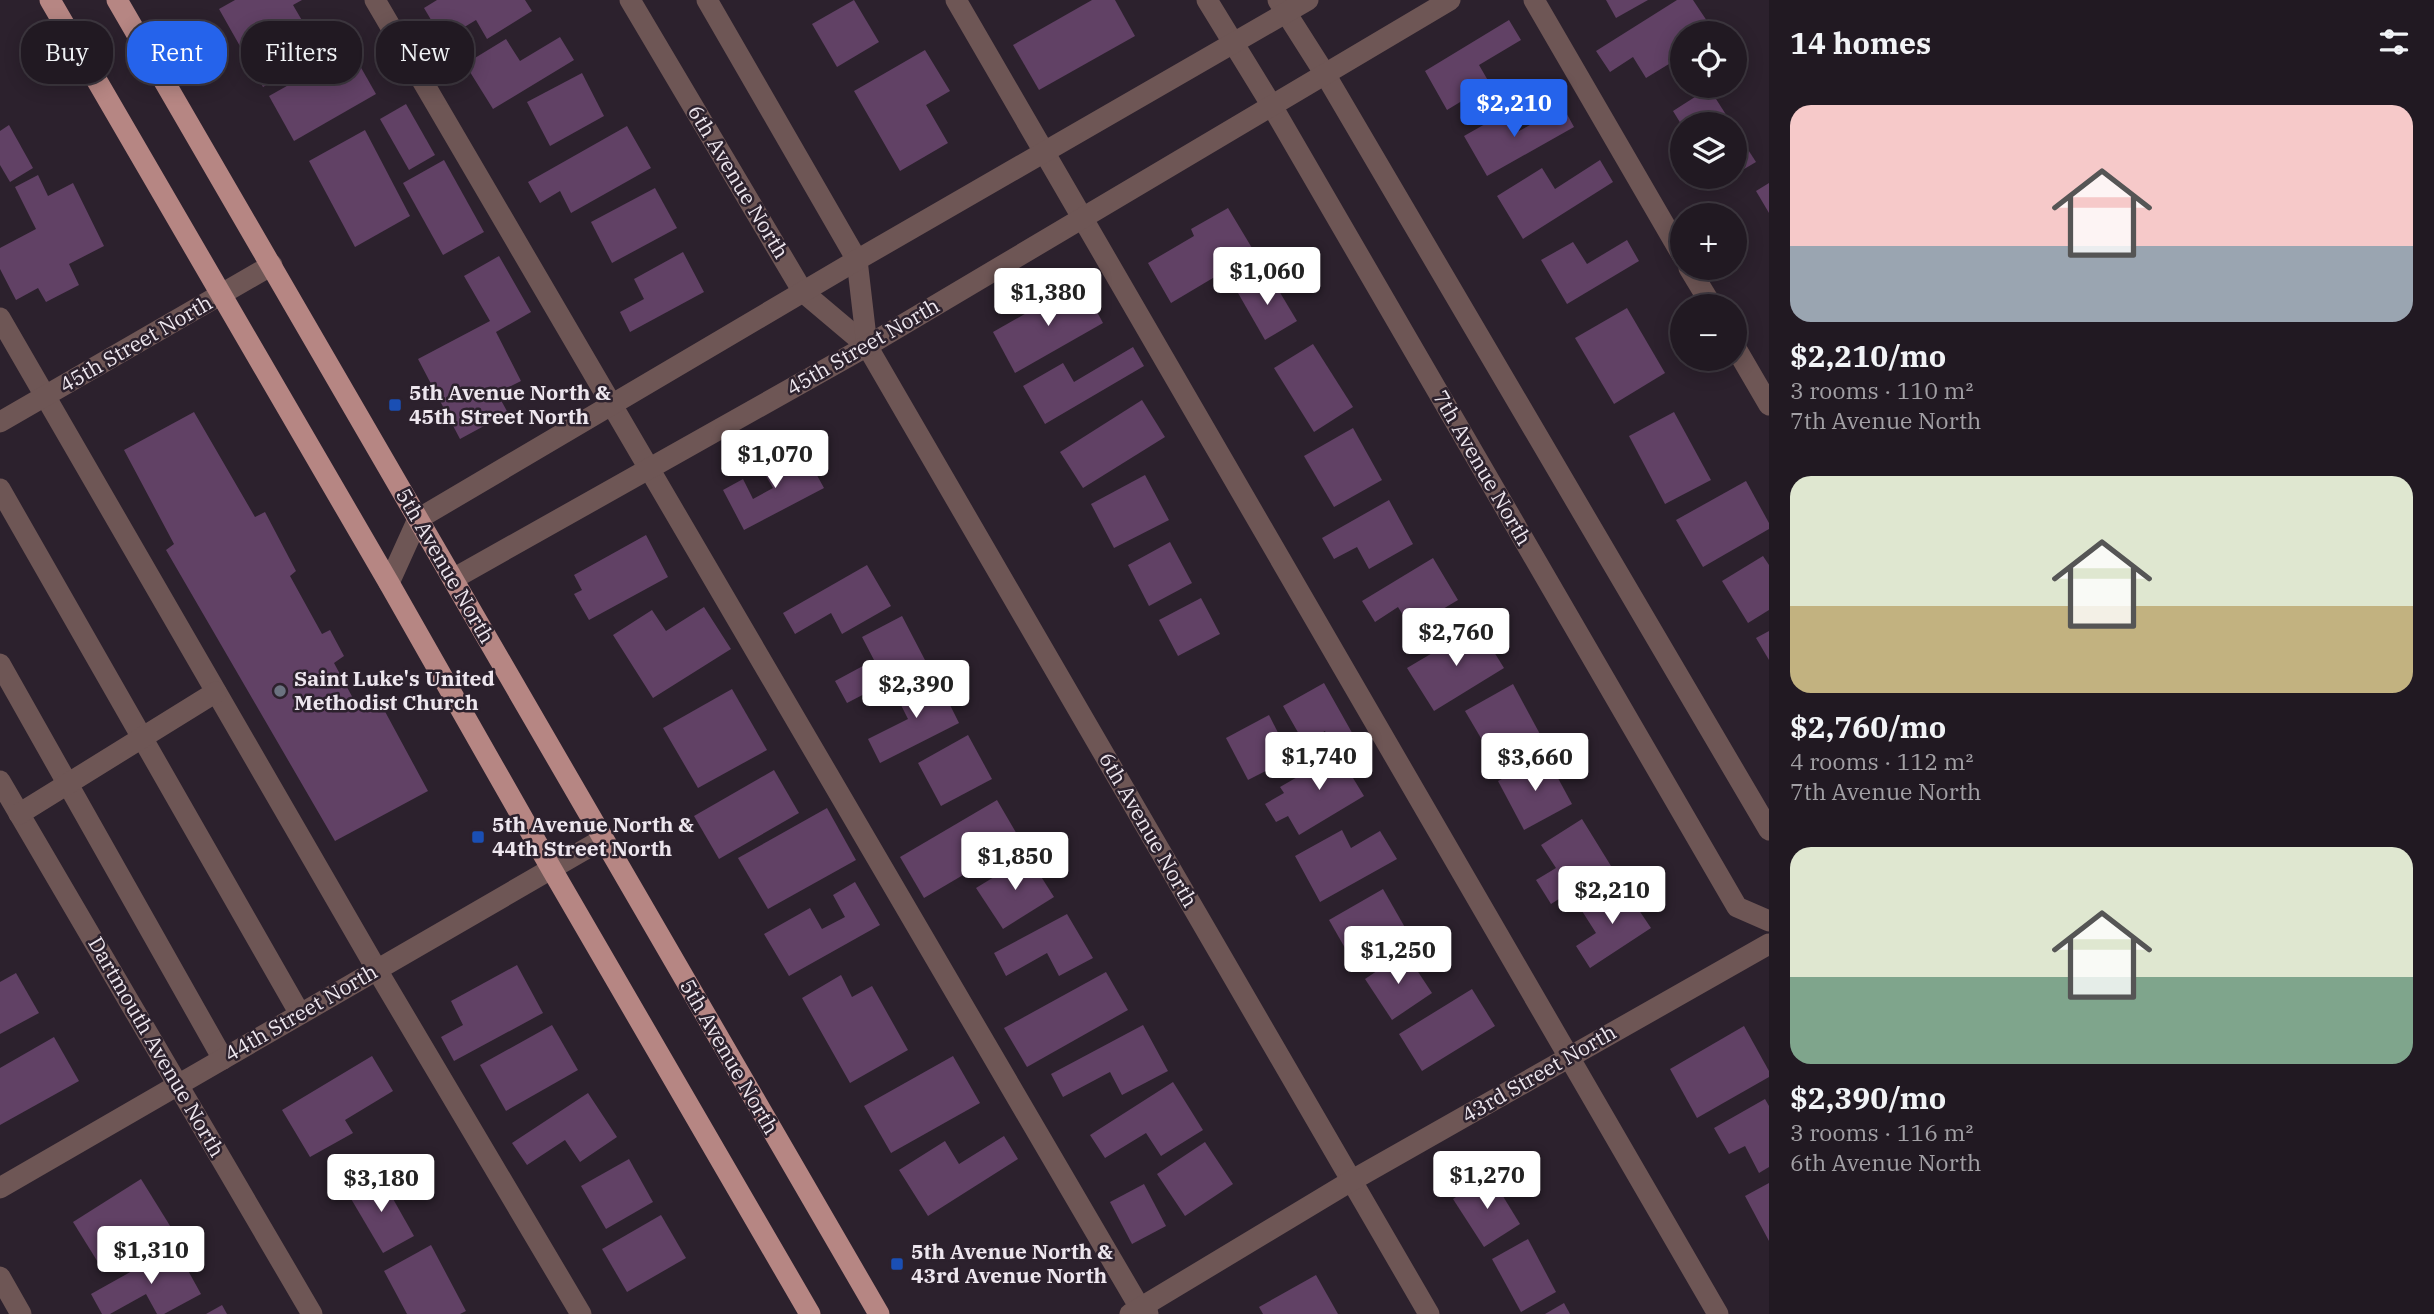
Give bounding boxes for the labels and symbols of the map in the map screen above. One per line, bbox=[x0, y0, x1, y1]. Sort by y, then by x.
pin: $2,210 bbox=[1457, 80, 1571, 139]
street label: 6th Avenue North bbox=[682, 99, 796, 264]
pin: $1,060 bbox=[1210, 247, 1324, 307]
pin: $1,380 bbox=[991, 268, 1105, 328]
street label: 45th Street North bbox=[54, 288, 217, 398]
street label: 45th Street North bbox=[781, 291, 944, 401]
place label: 5th Avenue North & 45th Street North bbox=[409, 378, 611, 430]
street label: 7th Avenue North bbox=[1427, 385, 1539, 550]
marker: 5th Avenue North & 45th Street North bbox=[387, 397, 403, 413]
pin: $1,070 bbox=[718, 430, 832, 490]
street label: 5th Avenue North bbox=[390, 483, 502, 648]
pin: $2,760 bbox=[1399, 608, 1513, 668]
pin: $2,390 bbox=[859, 660, 973, 720]
place label: Saint Luke's United Methodist Church bbox=[294, 664, 495, 716]
marker: Saint Luke's United Methodist Church bbox=[272, 683, 288, 699]
pin: $1,740 bbox=[1262, 732, 1376, 792]
pin: $3,660 bbox=[1478, 734, 1592, 793]
street label: 6th Avenue North bbox=[1093, 747, 1205, 912]
place label: 5th Avenue North & 44th Street North bbox=[492, 810, 694, 862]
marker: 5th Avenue North & 44th Street North bbox=[470, 829, 486, 845]
pin: $1,850 bbox=[958, 832, 1072, 892]
pin: $2,210 bbox=[1555, 866, 1669, 926]
pin: $1,250 bbox=[1341, 926, 1455, 986]
street label: Dartmouth Avenue North bbox=[82, 931, 232, 1162]
street label: 44th Street North bbox=[219, 957, 382, 1067]
street label: 5th Avenue North bbox=[674, 974, 786, 1139]
street label: 43rd Street North bbox=[1456, 1017, 1621, 1129]
pin: $1,270 bbox=[1430, 1152, 1544, 1211]
pin: $3,180 bbox=[324, 1154, 438, 1214]
pin: $1,310 bbox=[94, 1226, 208, 1286]
place label: 5th Avenue North & 43rd Avenue North bbox=[911, 1237, 1113, 1289]
marker: 5th Avenue North & 43rd Avenue North bbox=[889, 1256, 905, 1272]

